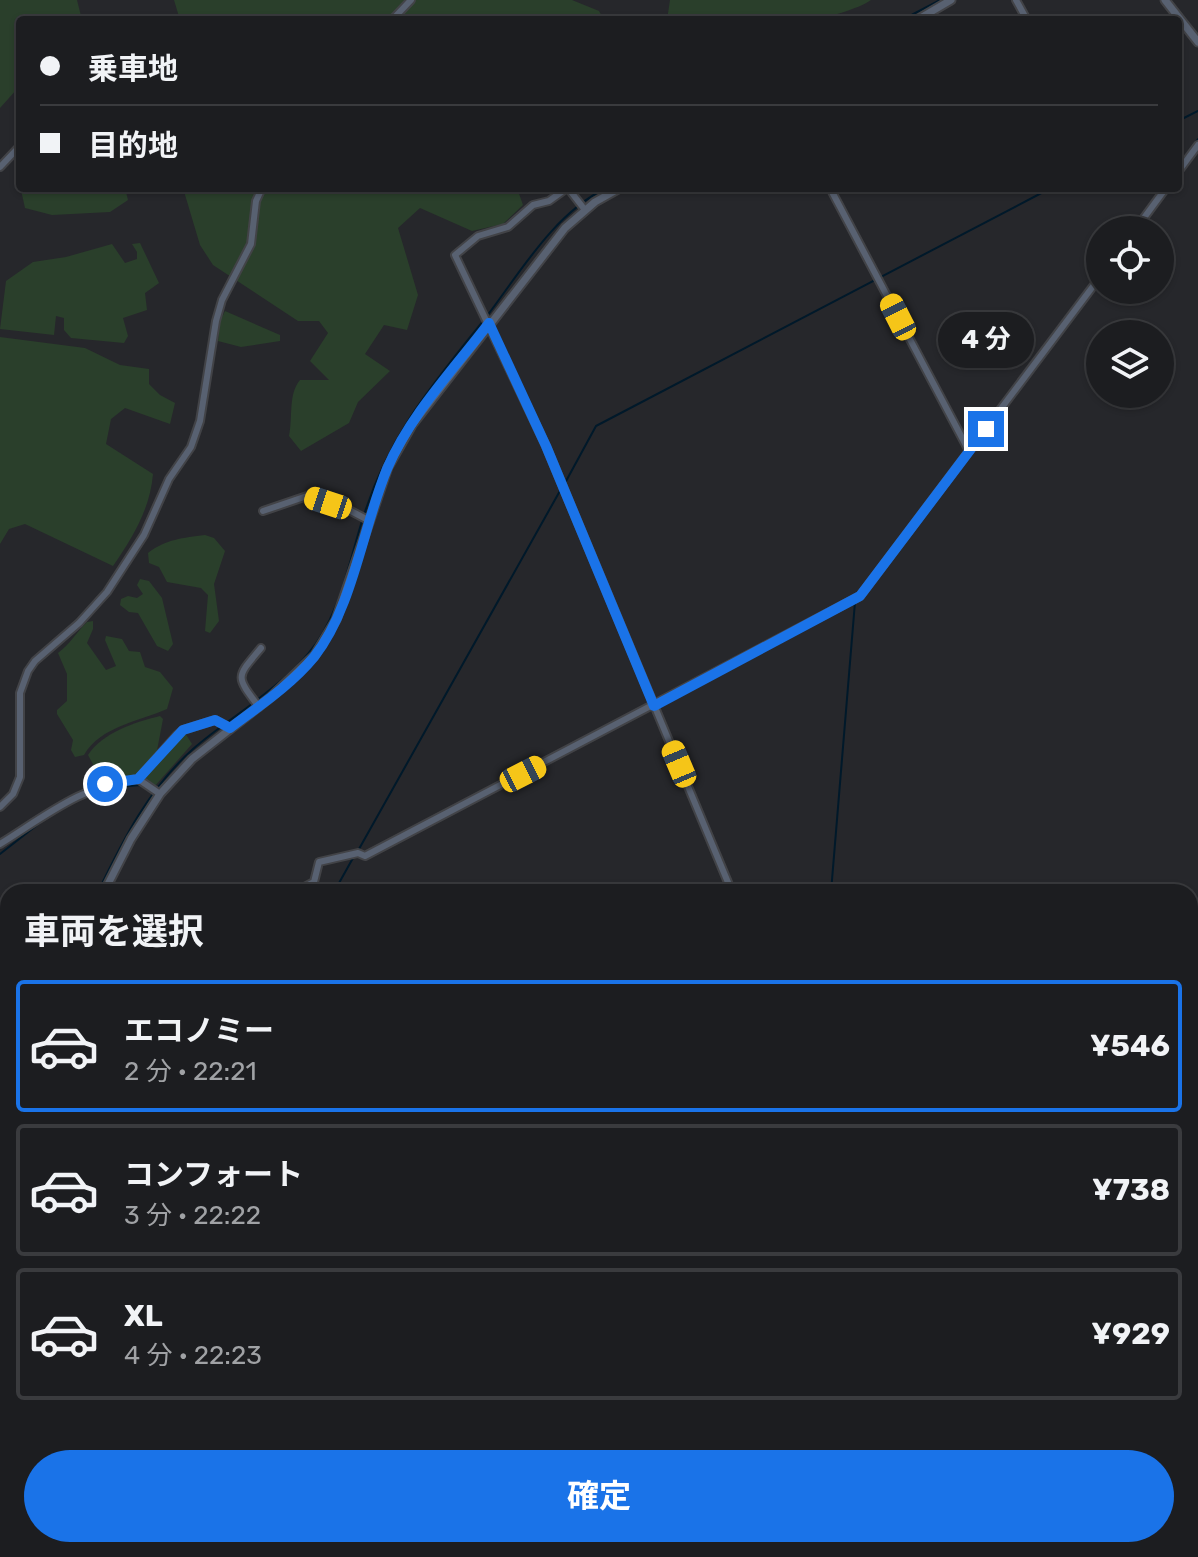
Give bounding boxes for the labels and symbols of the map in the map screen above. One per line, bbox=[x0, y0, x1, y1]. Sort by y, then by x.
car bbox=[876, 290, 920, 344]
callout: 4 分 bbox=[938, 313, 1034, 369]
route end bbox=[968, 411, 1004, 447]
car bbox=[301, 484, 355, 522]
car bbox=[659, 737, 699, 791]
car bbox=[496, 752, 550, 796]
route start bbox=[87, 766, 123, 802]

